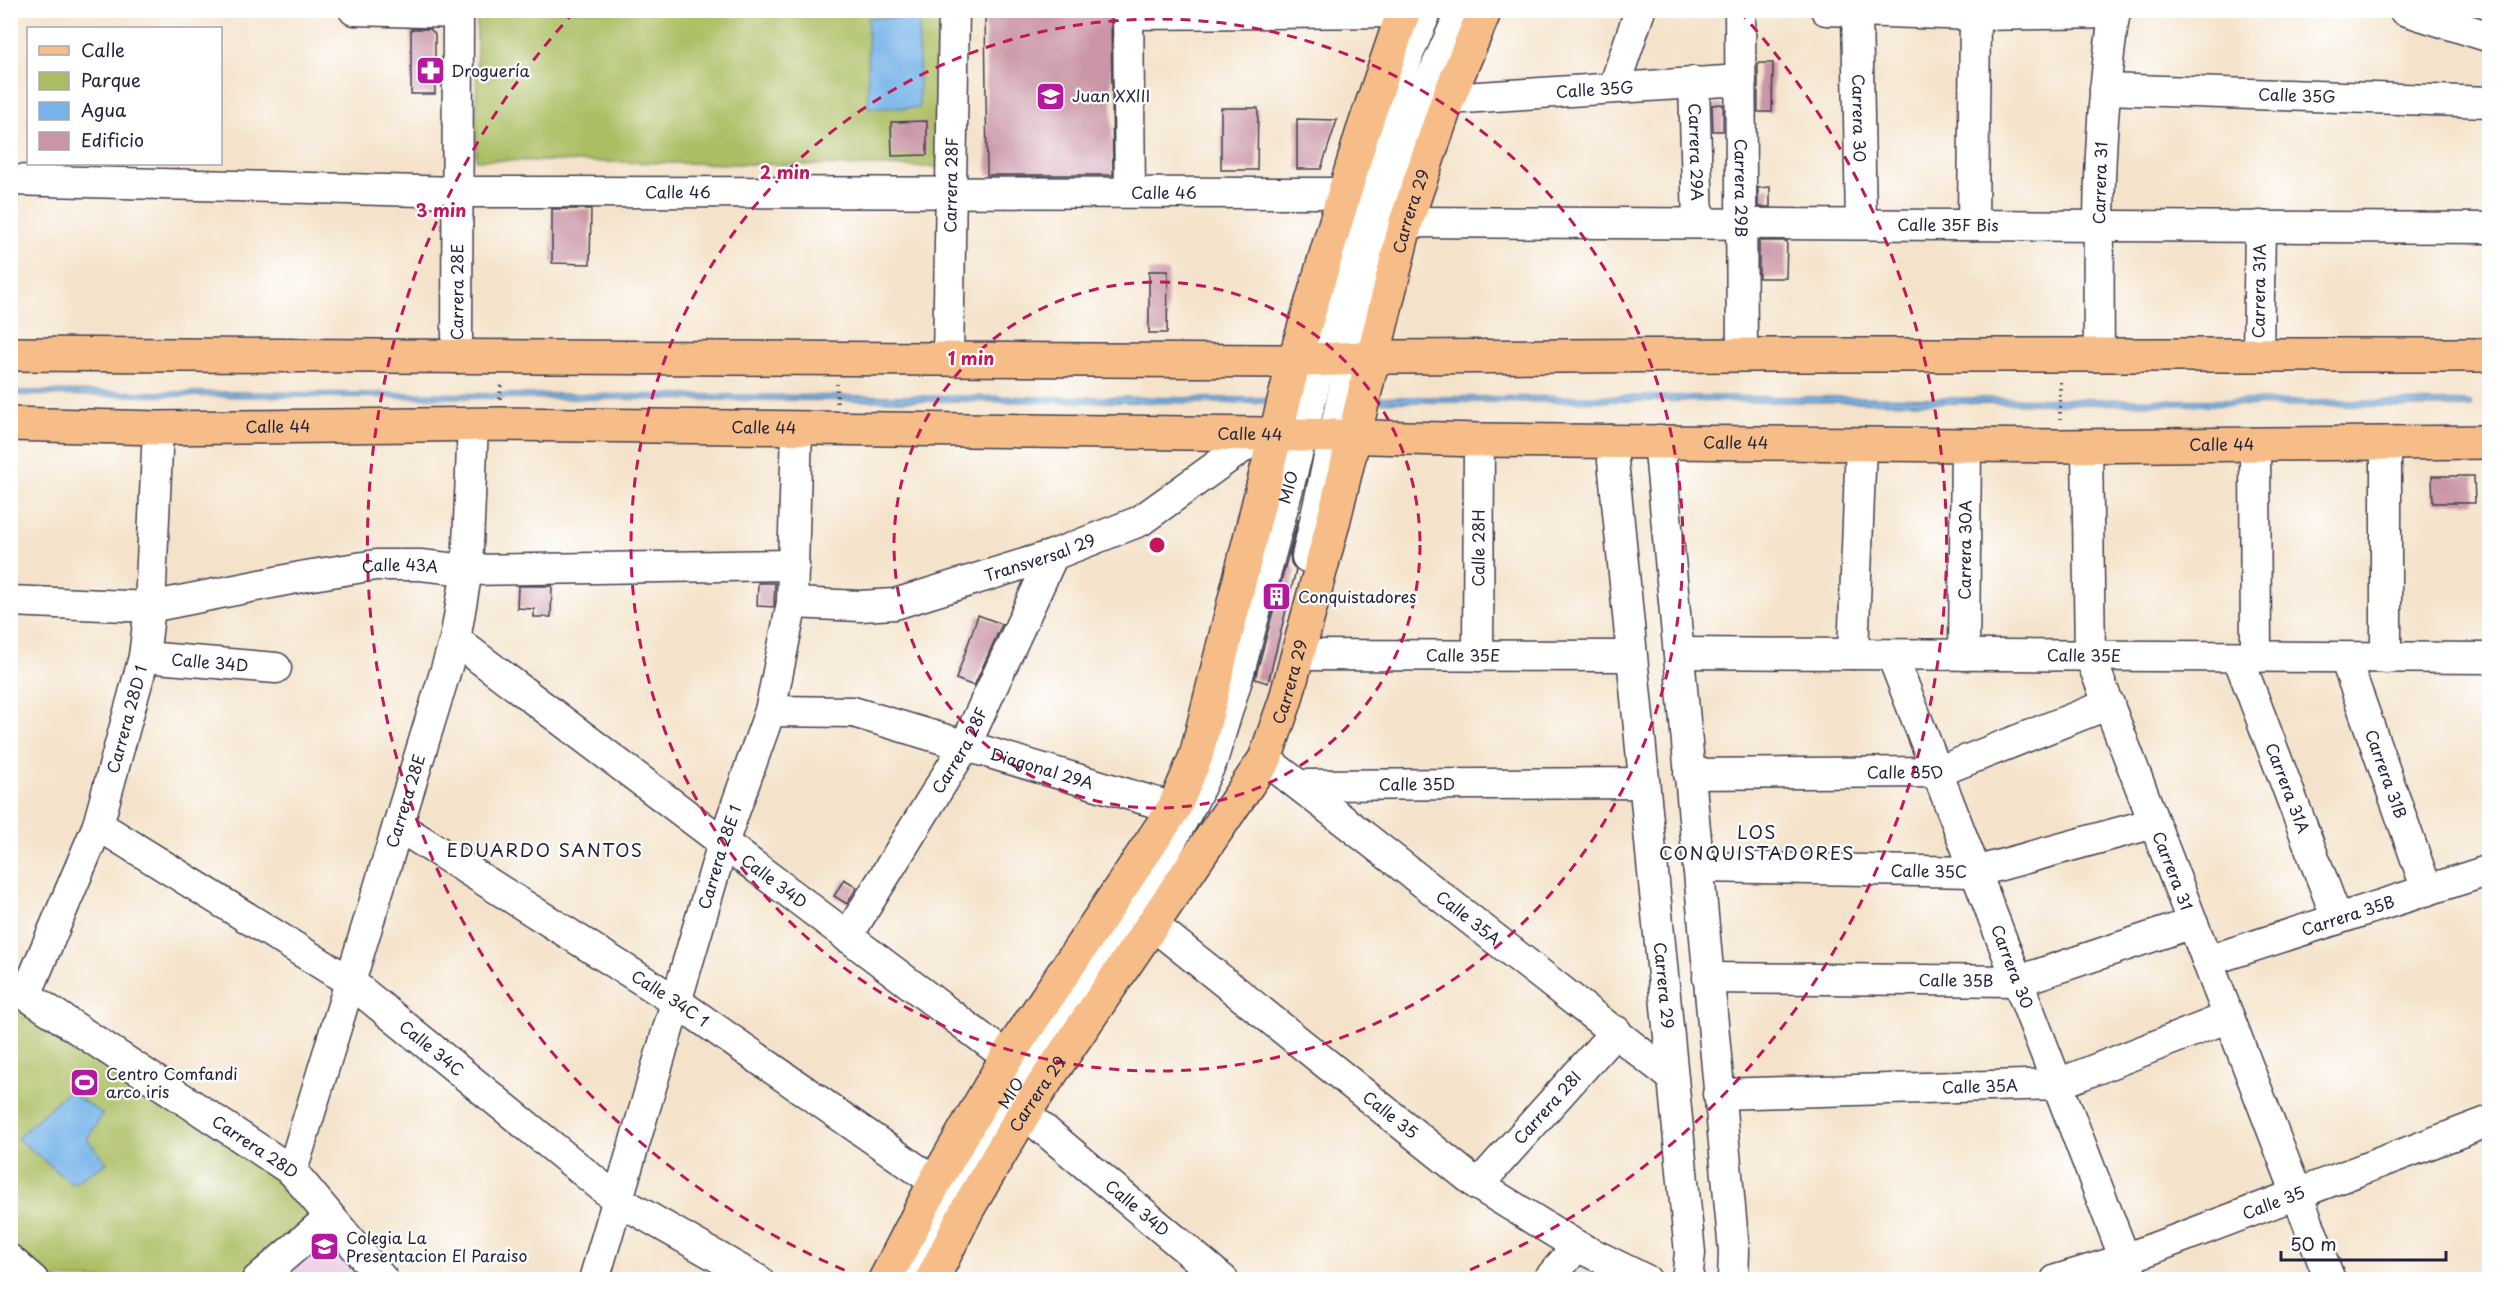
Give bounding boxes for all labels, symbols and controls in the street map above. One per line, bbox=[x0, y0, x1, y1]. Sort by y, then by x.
legend bbox=[27, 27, 222, 165]
text: Calle bbox=[81, 36, 125, 63]
pharmacy icon: Droguería bbox=[414, 55, 446, 87]
place label: Droguería bbox=[451, 58, 530, 82]
text: Parque bbox=[81, 66, 141, 93]
street label: Calle 35G bbox=[1555, 74, 1634, 103]
street label: Carrera 30 bbox=[1847, 74, 1873, 162]
school or university icon: Juan XXIII bbox=[1035, 80, 1067, 112]
street label: Calle 35G bbox=[2258, 81, 2336, 108]
place label: Juan XXIII bbox=[1072, 83, 1150, 107]
text: Agua bbox=[81, 96, 127, 123]
street label: Carrera 29A bbox=[1684, 103, 1710, 201]
text: Edificio bbox=[81, 126, 144, 153]
street label: Carrera 28F bbox=[937, 137, 963, 233]
street label: Carrera 29B bbox=[1730, 139, 1754, 237]
street label: Carrera 31 bbox=[2086, 141, 2113, 225]
text: 2 min bbox=[760, 158, 810, 185]
street label: Carrera 29 bbox=[1386, 166, 1434, 256]
street label: Calle 46 bbox=[645, 179, 711, 203]
street label: Calle 46 bbox=[1131, 180, 1197, 204]
text: 3 min bbox=[416, 196, 466, 223]
street label: Calle 35F Bis bbox=[1897, 212, 1999, 236]
street label: Carrera 31A bbox=[2245, 243, 2271, 339]
street label: Carrera 28E bbox=[444, 244, 468, 340]
text: 1 min bbox=[948, 344, 994, 371]
street label: Calle 44 bbox=[245, 413, 311, 438]
street label: Calle 44 bbox=[731, 414, 797, 439]
street label: Calle 44 bbox=[1217, 420, 1283, 446]
street label: Calle 44 bbox=[1703, 429, 1769, 454]
street label: Calle 44 bbox=[2189, 431, 2254, 456]
street label: MIO bbox=[1271, 468, 1303, 506]
street label: Carrera 30A bbox=[1952, 500, 1976, 600]
street label: Calle 28H bbox=[1465, 509, 1490, 587]
street label: Transversal 29 bbox=[981, 527, 1098, 587]
centre of rings bbox=[1147, 535, 1167, 555]
street label: Calle 43A bbox=[360, 552, 440, 578]
building icon: Conquistadores bbox=[1261, 581, 1293, 613]
place label: Conquistadores bbox=[1298, 584, 1416, 608]
street label: Carrera 29 bbox=[1265, 637, 1312, 727]
street label: Calle 35E bbox=[1426, 642, 1500, 667]
street label: Calle 35E bbox=[2047, 642, 2121, 667]
street label: Calle 34D bbox=[170, 646, 249, 677]
street label: Carrera 28D 1 bbox=[100, 663, 152, 776]
street label: Carrera 28F bbox=[925, 703, 992, 798]
street label: Carrera 31B bbox=[2360, 726, 2414, 821]
street label: Carrera 31A bbox=[2260, 739, 2316, 836]
street label: Diagonal 29A bbox=[987, 741, 1097, 794]
street label: Carrera 28E bbox=[379, 751, 430, 850]
street label: Calle 35D bbox=[1867, 758, 1947, 785]
street label: Calle 35D bbox=[1379, 771, 1455, 796]
street label: Carrera 28E 1 bbox=[691, 802, 747, 912]
district label: LOS CONQUISTADORES bbox=[1659, 818, 1855, 866]
street label: Carrera 31 bbox=[2147, 827, 2200, 913]
district label: EDUARDO SANTOS bbox=[447, 836, 643, 863]
street label: Calle 34D bbox=[737, 847, 813, 913]
street label: Calle 35C bbox=[1890, 857, 1967, 883]
street label: Calle 35A bbox=[1431, 884, 1506, 950]
street label: Carrera 35B bbox=[2298, 889, 2397, 941]
street label: Carrera 30 bbox=[1986, 921, 2040, 1012]
street label: Carrera 29 bbox=[1649, 941, 1681, 1030]
street label: Calle 34C 1 bbox=[627, 963, 714, 1032]
street label: Calle 35B bbox=[1918, 967, 1994, 992]
street label: Calle 34C bbox=[395, 1014, 470, 1081]
street label: Carrera 29 bbox=[1003, 1051, 1071, 1136]
place label: Centro Comfandi arco iris bbox=[106, 1061, 238, 1103]
street label: Carrera 28I bbox=[1507, 1065, 1586, 1149]
sports icon: Centro Comfandi arco iris bbox=[69, 1067, 101, 1099]
street label: MIO bbox=[991, 1072, 1029, 1113]
street label: Calle 35A bbox=[1941, 1072, 2018, 1098]
street label: Calle 35 bbox=[1358, 1084, 1424, 1144]
street label: Carrera 28D bbox=[208, 1108, 304, 1183]
street label: Calle 34D bbox=[1101, 1173, 1175, 1241]
street label: Calle 35 bbox=[2239, 1179, 2308, 1225]
scale bar bbox=[2281, 1224, 2446, 1262]
place label: Colegia La Presentacion El Paraiso bbox=[346, 1225, 527, 1267]
text: 50 m bbox=[2290, 1230, 2337, 1257]
school or university icon: Colegia La Presentacion El Paraiso bbox=[309, 1231, 341, 1263]

